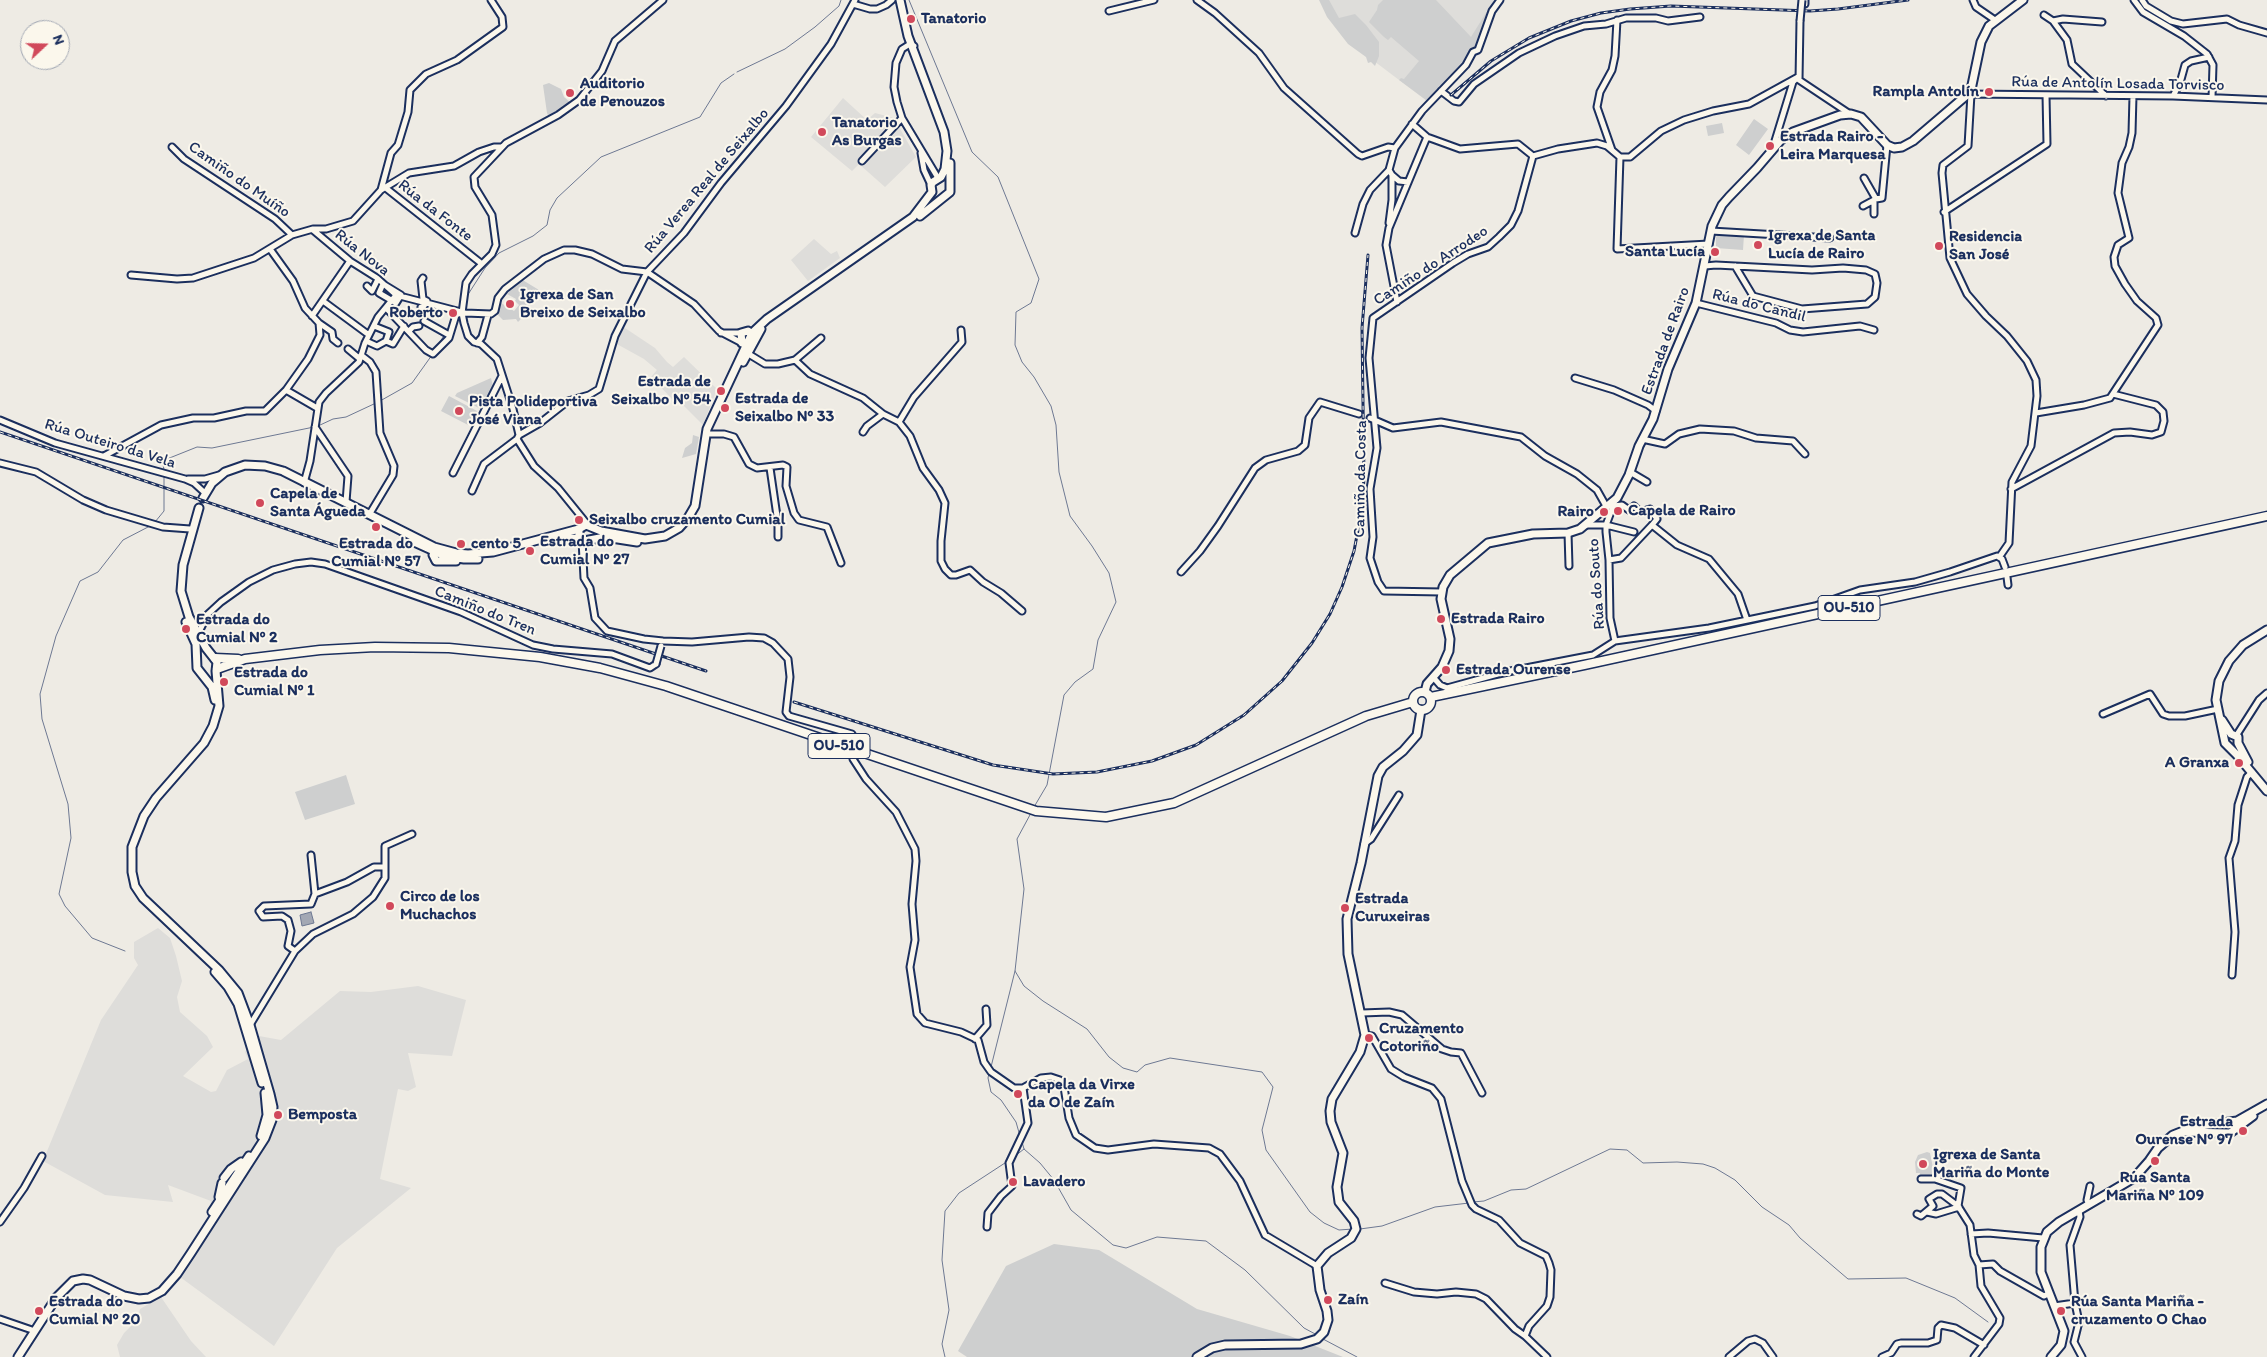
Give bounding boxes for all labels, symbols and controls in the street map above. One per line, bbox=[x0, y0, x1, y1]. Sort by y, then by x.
place label: Tanatorio bbox=[921, 9, 986, 29]
marker: Tanatorio bbox=[905, 13, 917, 25]
north arrow bbox=[20, 20, 70, 70]
text: N bbox=[49, 32, 68, 47]
street label: Rúa de Antolín Losada Torvisco bbox=[2011, 73, 2225, 95]
place label: Auditorio de Penouzos bbox=[580, 74, 665, 112]
place label: Rampla Antolín bbox=[1873, 82, 1979, 102]
marker: Rampla Antolín bbox=[1983, 86, 1995, 98]
marker: Auditorio de Penouzos bbox=[564, 87, 576, 99]
street label: Rúa Verea Real de Seixalbo bbox=[641, 104, 773, 258]
place label: Tanatorio As Burgas bbox=[832, 113, 902, 151]
marker: Tanatorio As Burgas bbox=[816, 126, 828, 138]
place label: Estrada Rairo - Leira Marquesa bbox=[1780, 127, 1885, 165]
street label: Camiño do Muíño bbox=[184, 138, 294, 222]
marker: Estrada Rairo - Leira Marquesa bbox=[1764, 140, 1776, 152]
street label: Rúa da Fonte bbox=[394, 176, 476, 246]
street label: Camiño do Arrodeo bbox=[1370, 222, 1492, 310]
street label: Rúa Nova bbox=[331, 226, 393, 280]
place label: Igrexa de Santa Lucía de Rairo bbox=[1768, 226, 1875, 264]
place label: Residencia San José bbox=[1949, 227, 2022, 265]
marker: Igrexa de Santa Lucía de Rairo bbox=[1752, 239, 1764, 251]
marker: Residencia San José bbox=[1933, 240, 1945, 252]
place label: Santa Lucía bbox=[1625, 242, 1705, 262]
marker: Santa Lucía bbox=[1709, 246, 1721, 258]
street label: Estrada de Rairo bbox=[1638, 284, 1694, 398]
place label: Igrexa de San Breixo de Seixalbo bbox=[520, 285, 646, 323]
street label: Rúa do Candil bbox=[1710, 285, 1808, 327]
marker: Igrexa de San Breixo de Seixalbo bbox=[504, 298, 516, 310]
place label: Roberto bbox=[389, 303, 443, 323]
marker: Roberto bbox=[447, 307, 459, 319]
place label: Estrada de Seixalbo Nº 54 bbox=[611, 372, 711, 410]
marker: Estrada de Seixalbo Nº 54 bbox=[715, 385, 727, 397]
place label: Estrada de Seixalbo Nº 33 bbox=[735, 389, 834, 427]
place label: Pista Polideportiva José Viana bbox=[469, 392, 597, 430]
marker: Estrada de Seixalbo Nº 33 bbox=[719, 402, 731, 414]
marker: Pista Polideportiva José Viana bbox=[453, 405, 465, 417]
street label: Rúa Outeiro da Vela bbox=[42, 415, 178, 473]
street label: Camiño da Costa bbox=[1350, 420, 1372, 538]
place label: Capela de Santa Águeda bbox=[270, 484, 366, 522]
marker: Capela de Santa Águeda bbox=[254, 497, 266, 509]
place label: Capela de Rairo bbox=[1628, 501, 1736, 521]
place label: Rairo bbox=[1557, 502, 1594, 522]
marker: Capela de Rairo bbox=[1612, 505, 1624, 517]
marker: Rairo bbox=[1598, 506, 1610, 518]
place label: Seixalbo cruzamento Cumial bbox=[589, 510, 785, 530]
marker: Seixalbo cruzamento Cumial bbox=[573, 514, 585, 526]
marker: Estrada do Cumial Nº 57 bbox=[370, 521, 382, 533]
place label: Estrada do Cumial Nº 27 bbox=[540, 532, 629, 570]
place label: Estrada do Cumial Nº 57 bbox=[331, 534, 421, 572]
place label: cento 5 bbox=[471, 534, 521, 554]
marker: cento 5 bbox=[455, 538, 467, 550]
street label: Rúa do Souto bbox=[1584, 538, 1610, 630]
marker: Estrada do Cumial Nº 27 bbox=[524, 545, 536, 557]
street label: Camiño do Tren bbox=[431, 582, 539, 640]
road number: OU-510 bbox=[1818, 596, 1880, 620]
place label: Estrada Rairo bbox=[1451, 609, 1545, 629]
place label: Estrada do Cumial Nº 2 bbox=[196, 610, 277, 648]
marker: Estrada Rairo bbox=[1435, 613, 1447, 625]
marker: Estrada do Cumial Nº 2 bbox=[180, 623, 192, 635]
place label: Estrada Ourense bbox=[1456, 660, 1571, 680]
place label: Estrada do Cumial Nº 1 bbox=[234, 663, 314, 701]
marker: Estrada Ourense bbox=[1440, 664, 1452, 676]
marker: Estrada do Cumial Nº 1 bbox=[218, 676, 230, 688]
road number: OU-510 bbox=[808, 734, 870, 758]
place label: A Granxa bbox=[2165, 753, 2229, 773]
marker: A Granxa bbox=[2233, 757, 2245, 769]
place label: Circo de los Muchachos bbox=[400, 887, 480, 925]
place label: Estrada Curuxeiras bbox=[1355, 889, 1430, 927]
marker: Circo de los Muchachos bbox=[384, 900, 396, 912]
marker: Estrada Curuxeiras bbox=[1339, 902, 1351, 914]
place label: Cruzamento Cotoriño bbox=[1379, 1019, 1464, 1057]
marker: Cruzamento Cotoriño bbox=[1363, 1032, 1375, 1044]
place label: Capela da Virxe da O de Zaín bbox=[1028, 1075, 1135, 1113]
marker: Capela da Virxe da O de Zaín bbox=[1012, 1088, 1024, 1100]
place label: Bemposta bbox=[288, 1105, 357, 1125]
marker: Bemposta bbox=[272, 1109, 284, 1121]
place label: Estrada Ourense Nº 97 bbox=[2135, 1112, 2233, 1150]
marker: Estrada Ourense Nº 97 bbox=[2237, 1125, 2249, 1137]
place label: Igrexa de Santa Mariña do Monte bbox=[1933, 1145, 2049, 1183]
marker: Rúa Santa Mariña Nº 109 bbox=[2149, 1155, 2161, 1167]
marker: Igrexa de Santa Mariña do Monte bbox=[1917, 1158, 1929, 1170]
place label: Rúa Santa Mariña Nº 109 bbox=[2106, 1168, 2204, 1206]
place label: Lavadero bbox=[1023, 1172, 1085, 1192]
marker: Lavadero bbox=[1007, 1176, 1019, 1188]
place label: Zaín bbox=[1338, 1290, 1369, 1310]
place label: Estrada do Cumial Nº 20 bbox=[49, 1292, 140, 1330]
place label: Rúa Santa Mariña - cruzamento O Chao bbox=[2071, 1292, 2207, 1330]
marker: Zaín bbox=[1322, 1294, 1334, 1306]
marker: Estrada do Cumial Nº 20 bbox=[33, 1305, 45, 1317]
marker: Rúa Santa Mariña - cruzamento O Chao bbox=[2055, 1305, 2067, 1317]

